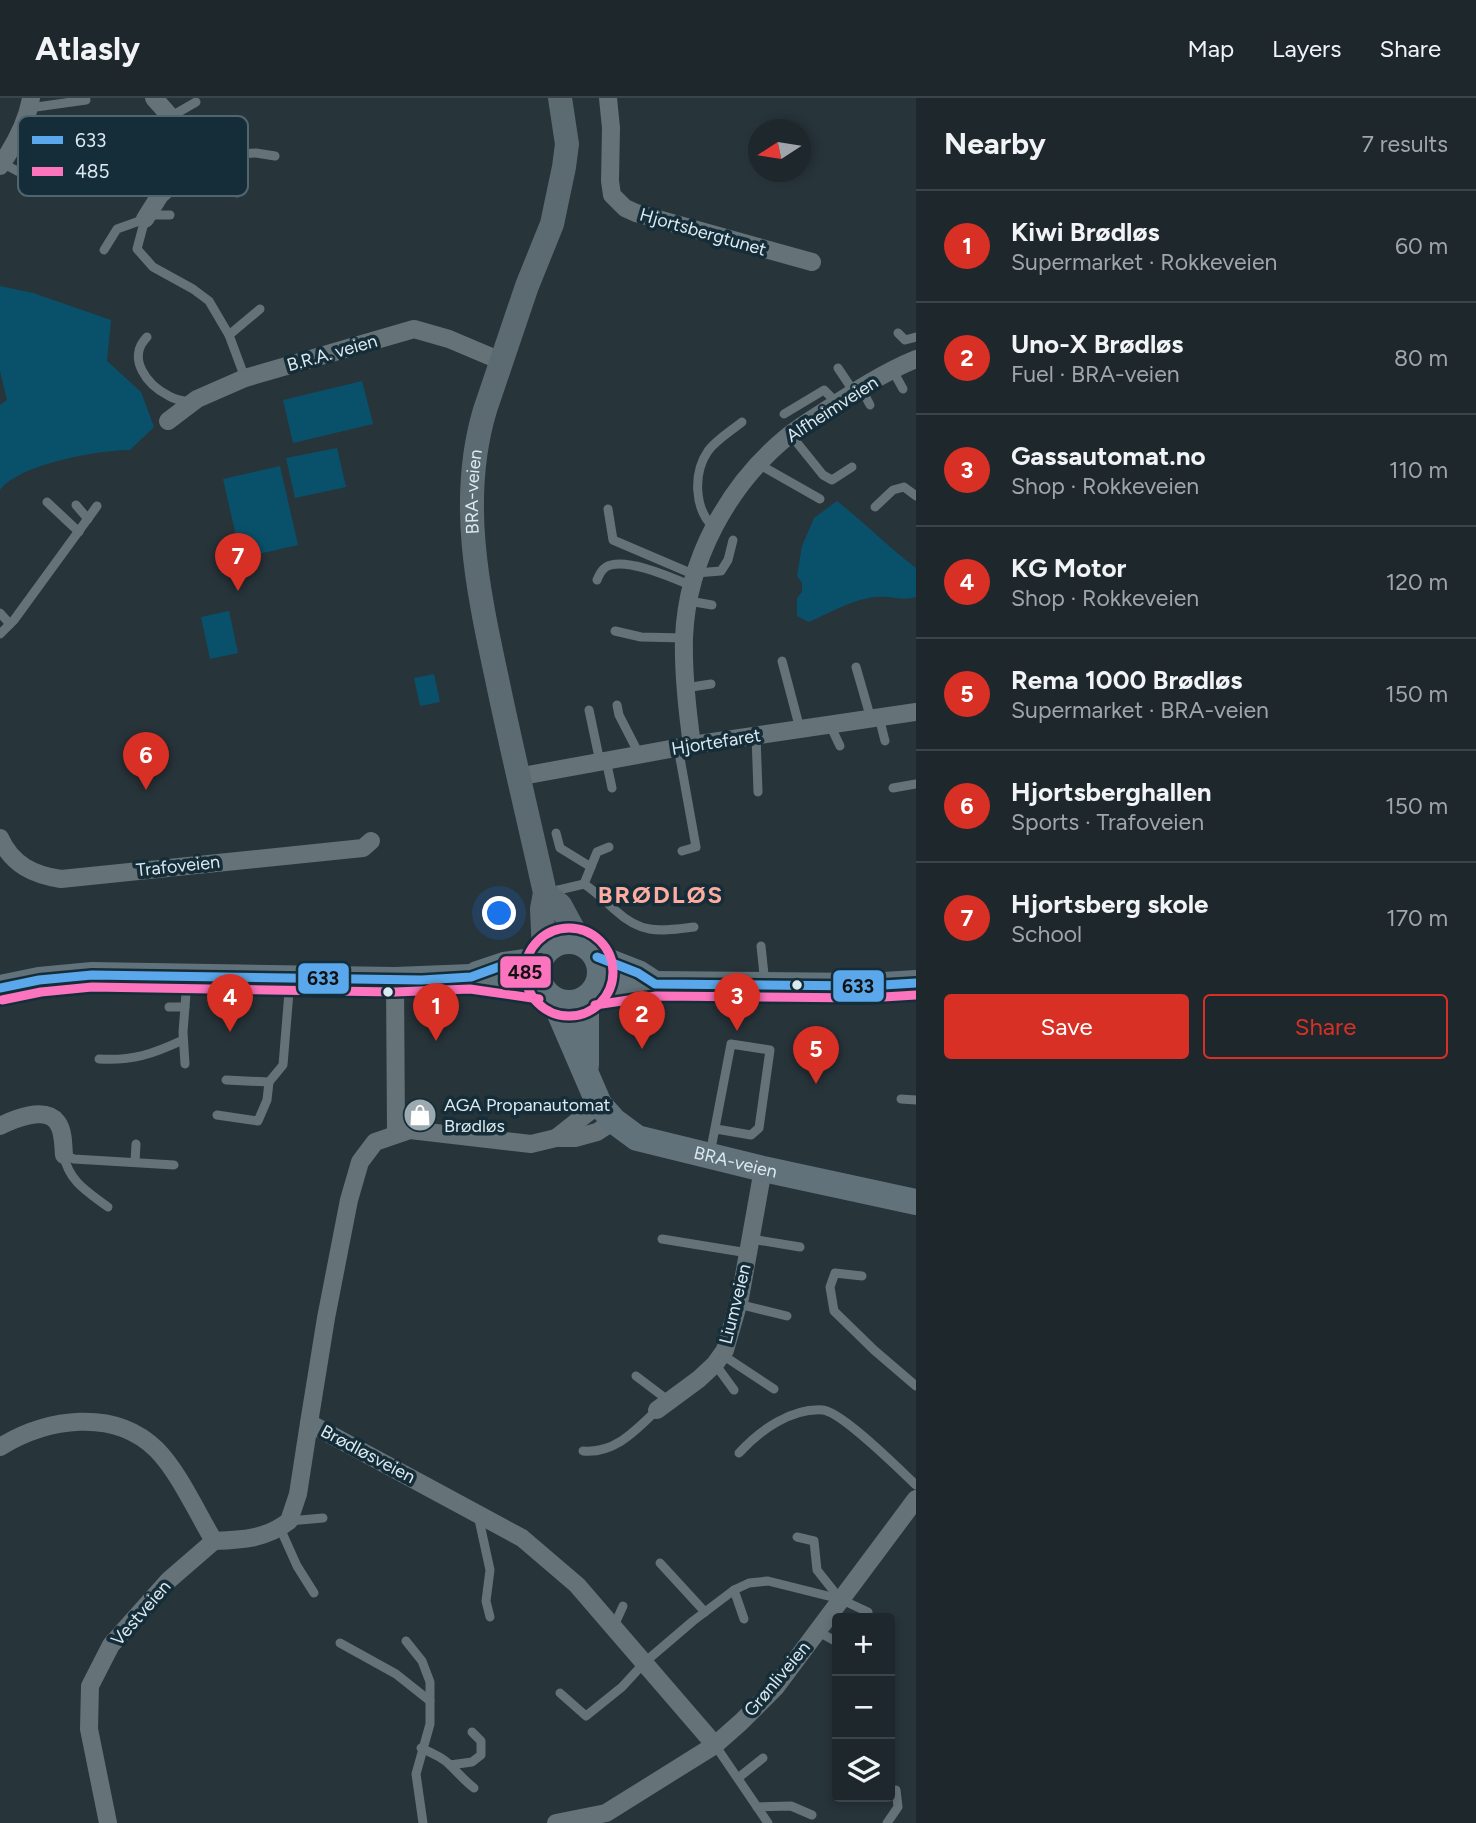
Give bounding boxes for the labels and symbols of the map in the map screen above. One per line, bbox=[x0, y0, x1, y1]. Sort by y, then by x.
legend bbox=[18, 116, 248, 196]
north arrow bbox=[748, 119, 811, 182]
text: 633 bbox=[75, 129, 106, 152]
text: 485 bbox=[75, 160, 109, 183]
street label: Hjortsbergtunet bbox=[637, 203, 769, 261]
street label: B.R.A. veien bbox=[284, 330, 380, 376]
street label: Alfheimveien bbox=[782, 371, 882, 447]
street label: BRA-veien bbox=[461, 448, 487, 535]
pin: 7 bbox=[215, 533, 261, 591]
street label: Hjortefaret bbox=[670, 724, 762, 760]
pin: 6 bbox=[123, 732, 169, 790]
street label: Trafoveien bbox=[135, 851, 221, 881]
district label: BRØDLØS bbox=[598, 880, 724, 909]
your location bbox=[482, 896, 516, 930]
line badge: 485 bbox=[499, 955, 552, 989]
text: 485 bbox=[508, 961, 542, 984]
line badge: 633 bbox=[297, 962, 350, 995]
text: 633 bbox=[307, 967, 339, 990]
line badge: 633 bbox=[832, 969, 885, 1003]
pin: 3 bbox=[714, 973, 760, 1031]
pin: 4 bbox=[207, 974, 253, 1032]
text: 633 bbox=[842, 975, 874, 998]
unlabelled marker bbox=[790, 978, 804, 992]
pin: 1 bbox=[413, 983, 459, 1041]
unlabelled marker bbox=[381, 985, 395, 999]
pin: 2 bbox=[619, 991, 665, 1049]
pin: 5 bbox=[793, 1026, 839, 1084]
place label: AGA Propanautomat Brødløs bbox=[444, 1094, 611, 1137]
shop icon: AGA Propanautomat Brødløs bbox=[401, 1096, 439, 1134]
street label: BRA-veien bbox=[692, 1141, 779, 1183]
street label: Liumveien bbox=[714, 1262, 756, 1346]
street label: Brødløsveien bbox=[317, 1420, 419, 1488]
street label: Vestveien bbox=[107, 1576, 175, 1650]
street label: Grønliveien bbox=[739, 1637, 815, 1721]

